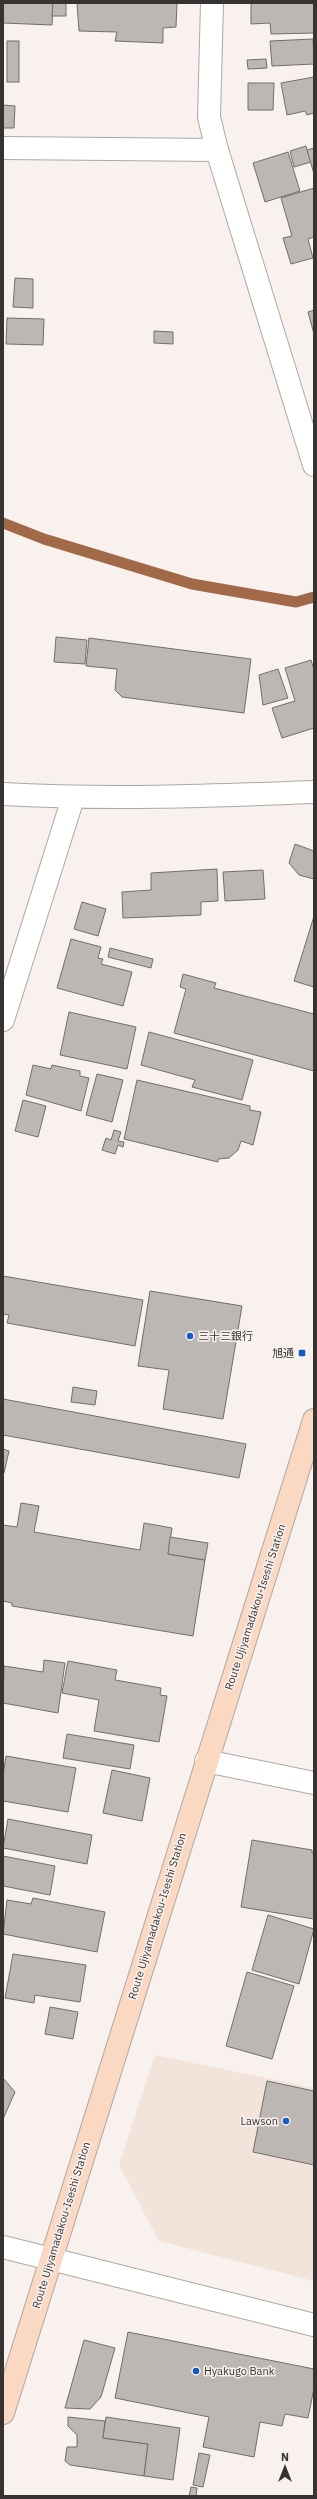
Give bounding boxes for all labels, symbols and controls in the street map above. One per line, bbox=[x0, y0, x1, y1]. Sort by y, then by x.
place label: 三十三銀行 bbox=[198, 1329, 253, 1343]
marker: 三十三銀行 bbox=[185, 1331, 195, 1341]
place label: 旭通 bbox=[272, 1346, 294, 1360]
marker: 旭通 bbox=[297, 1348, 307, 1358]
street label: Route Ujiyamadakou-Iseshi Station bbox=[222, 1522, 288, 1692]
street label: Route Ujiyamadakou-Iseshi Station bbox=[125, 1831, 189, 2001]
place label: Lawson bbox=[240, 2114, 278, 2128]
marker: Lawson bbox=[281, 2116, 291, 2126]
street label: Route Ujiyamadakou-Iseshi Station bbox=[29, 2140, 93, 2310]
place label: Hyakugo Bank bbox=[204, 2364, 275, 2378]
marker: Hyakugo Bank bbox=[191, 2366, 201, 2376]
north arrow bbox=[265, 2447, 305, 2487]
text: N bbox=[281, 2450, 289, 2464]

